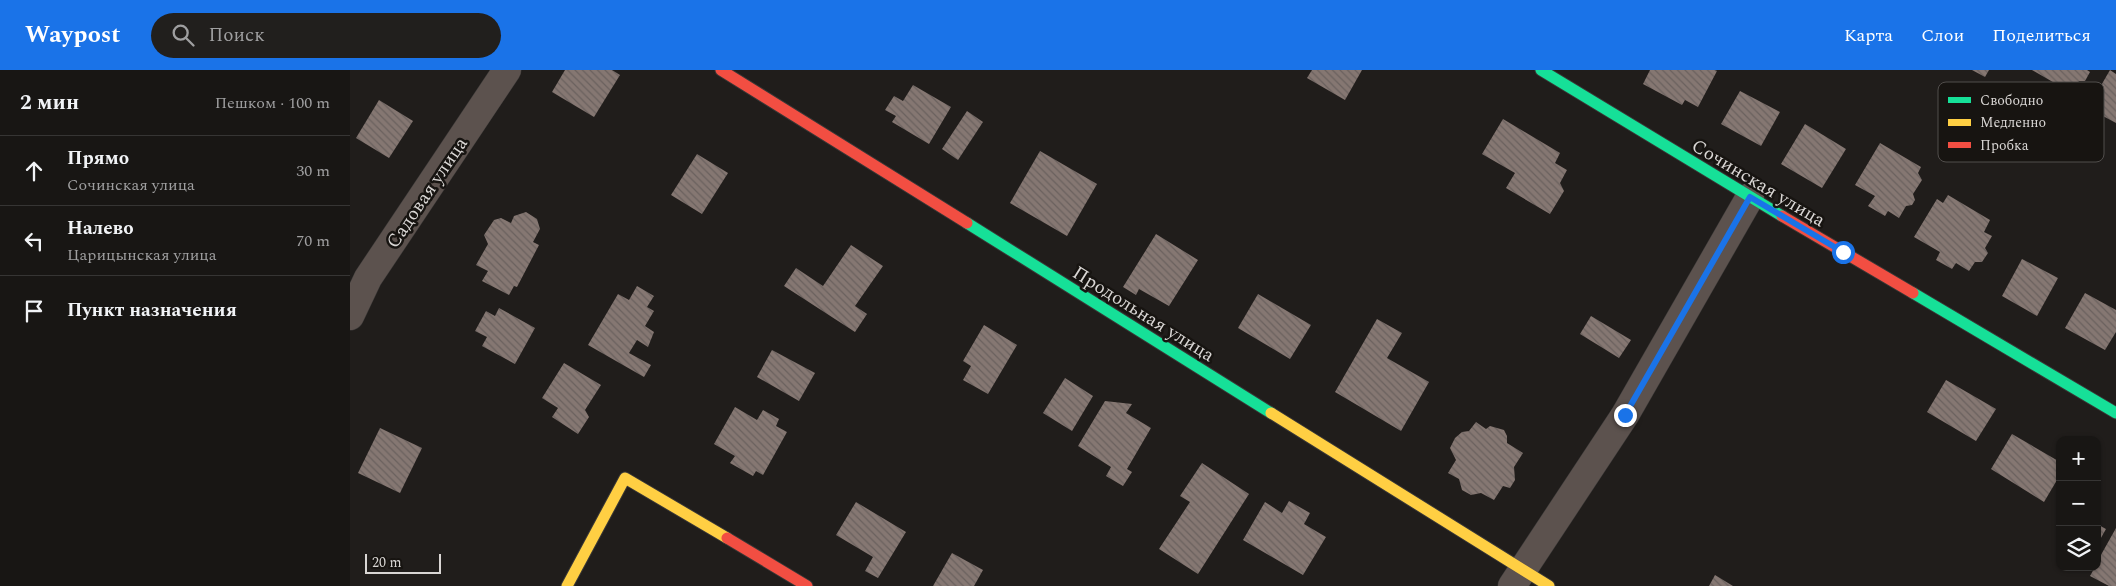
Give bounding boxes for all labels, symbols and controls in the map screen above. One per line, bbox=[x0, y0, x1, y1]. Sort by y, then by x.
search box bbox=[151, 13, 501, 58]
text: Waypost bbox=[25, 17, 121, 53]
icon: search bbox=[169, 21, 197, 49]
text: Поиск bbox=[209, 21, 265, 50]
text: Карта bbox=[1844, 22, 1893, 49]
text: Слои bbox=[1921, 22, 1964, 49]
text: Поделиться bbox=[1992, 22, 2091, 49]
legend bbox=[1938, 82, 2104, 162]
text: 2 мин bbox=[20, 87, 79, 119]
text: Свободно bbox=[1980, 90, 2043, 111]
text: Пешком · 100 m bbox=[215, 91, 330, 115]
text: Медленно bbox=[1980, 112, 2046, 133]
street label: Садовая улица bbox=[379, 131, 476, 254]
street label: Сочинская улица bbox=[1686, 132, 1831, 235]
text: Пробка bbox=[1980, 135, 2029, 156]
text: Прямо bbox=[67, 144, 129, 173]
icon: ahead bbox=[20, 157, 48, 185]
text: 30 m bbox=[296, 159, 330, 183]
text: Сочинская улица bbox=[67, 173, 195, 197]
text: Налево bbox=[67, 214, 134, 243]
icon: left bbox=[20, 227, 48, 255]
text: 70 m bbox=[296, 229, 330, 253]
route start bbox=[1832, 241, 1855, 264]
text: Царицынская улица bbox=[67, 243, 217, 267]
street label: Продольная улица bbox=[1066, 259, 1221, 370]
text: Пункт назначения bbox=[67, 296, 237, 325]
icon: arrive bbox=[20, 297, 48, 325]
route end bbox=[1614, 404, 1637, 427]
map controls bbox=[2056, 436, 2101, 571]
button: + bbox=[2056, 436, 2101, 481]
button: − bbox=[2056, 481, 2101, 526]
button: layers bbox=[2056, 526, 2101, 571]
scale bar bbox=[365, 551, 441, 574]
text: 20 m bbox=[372, 552, 402, 573]

